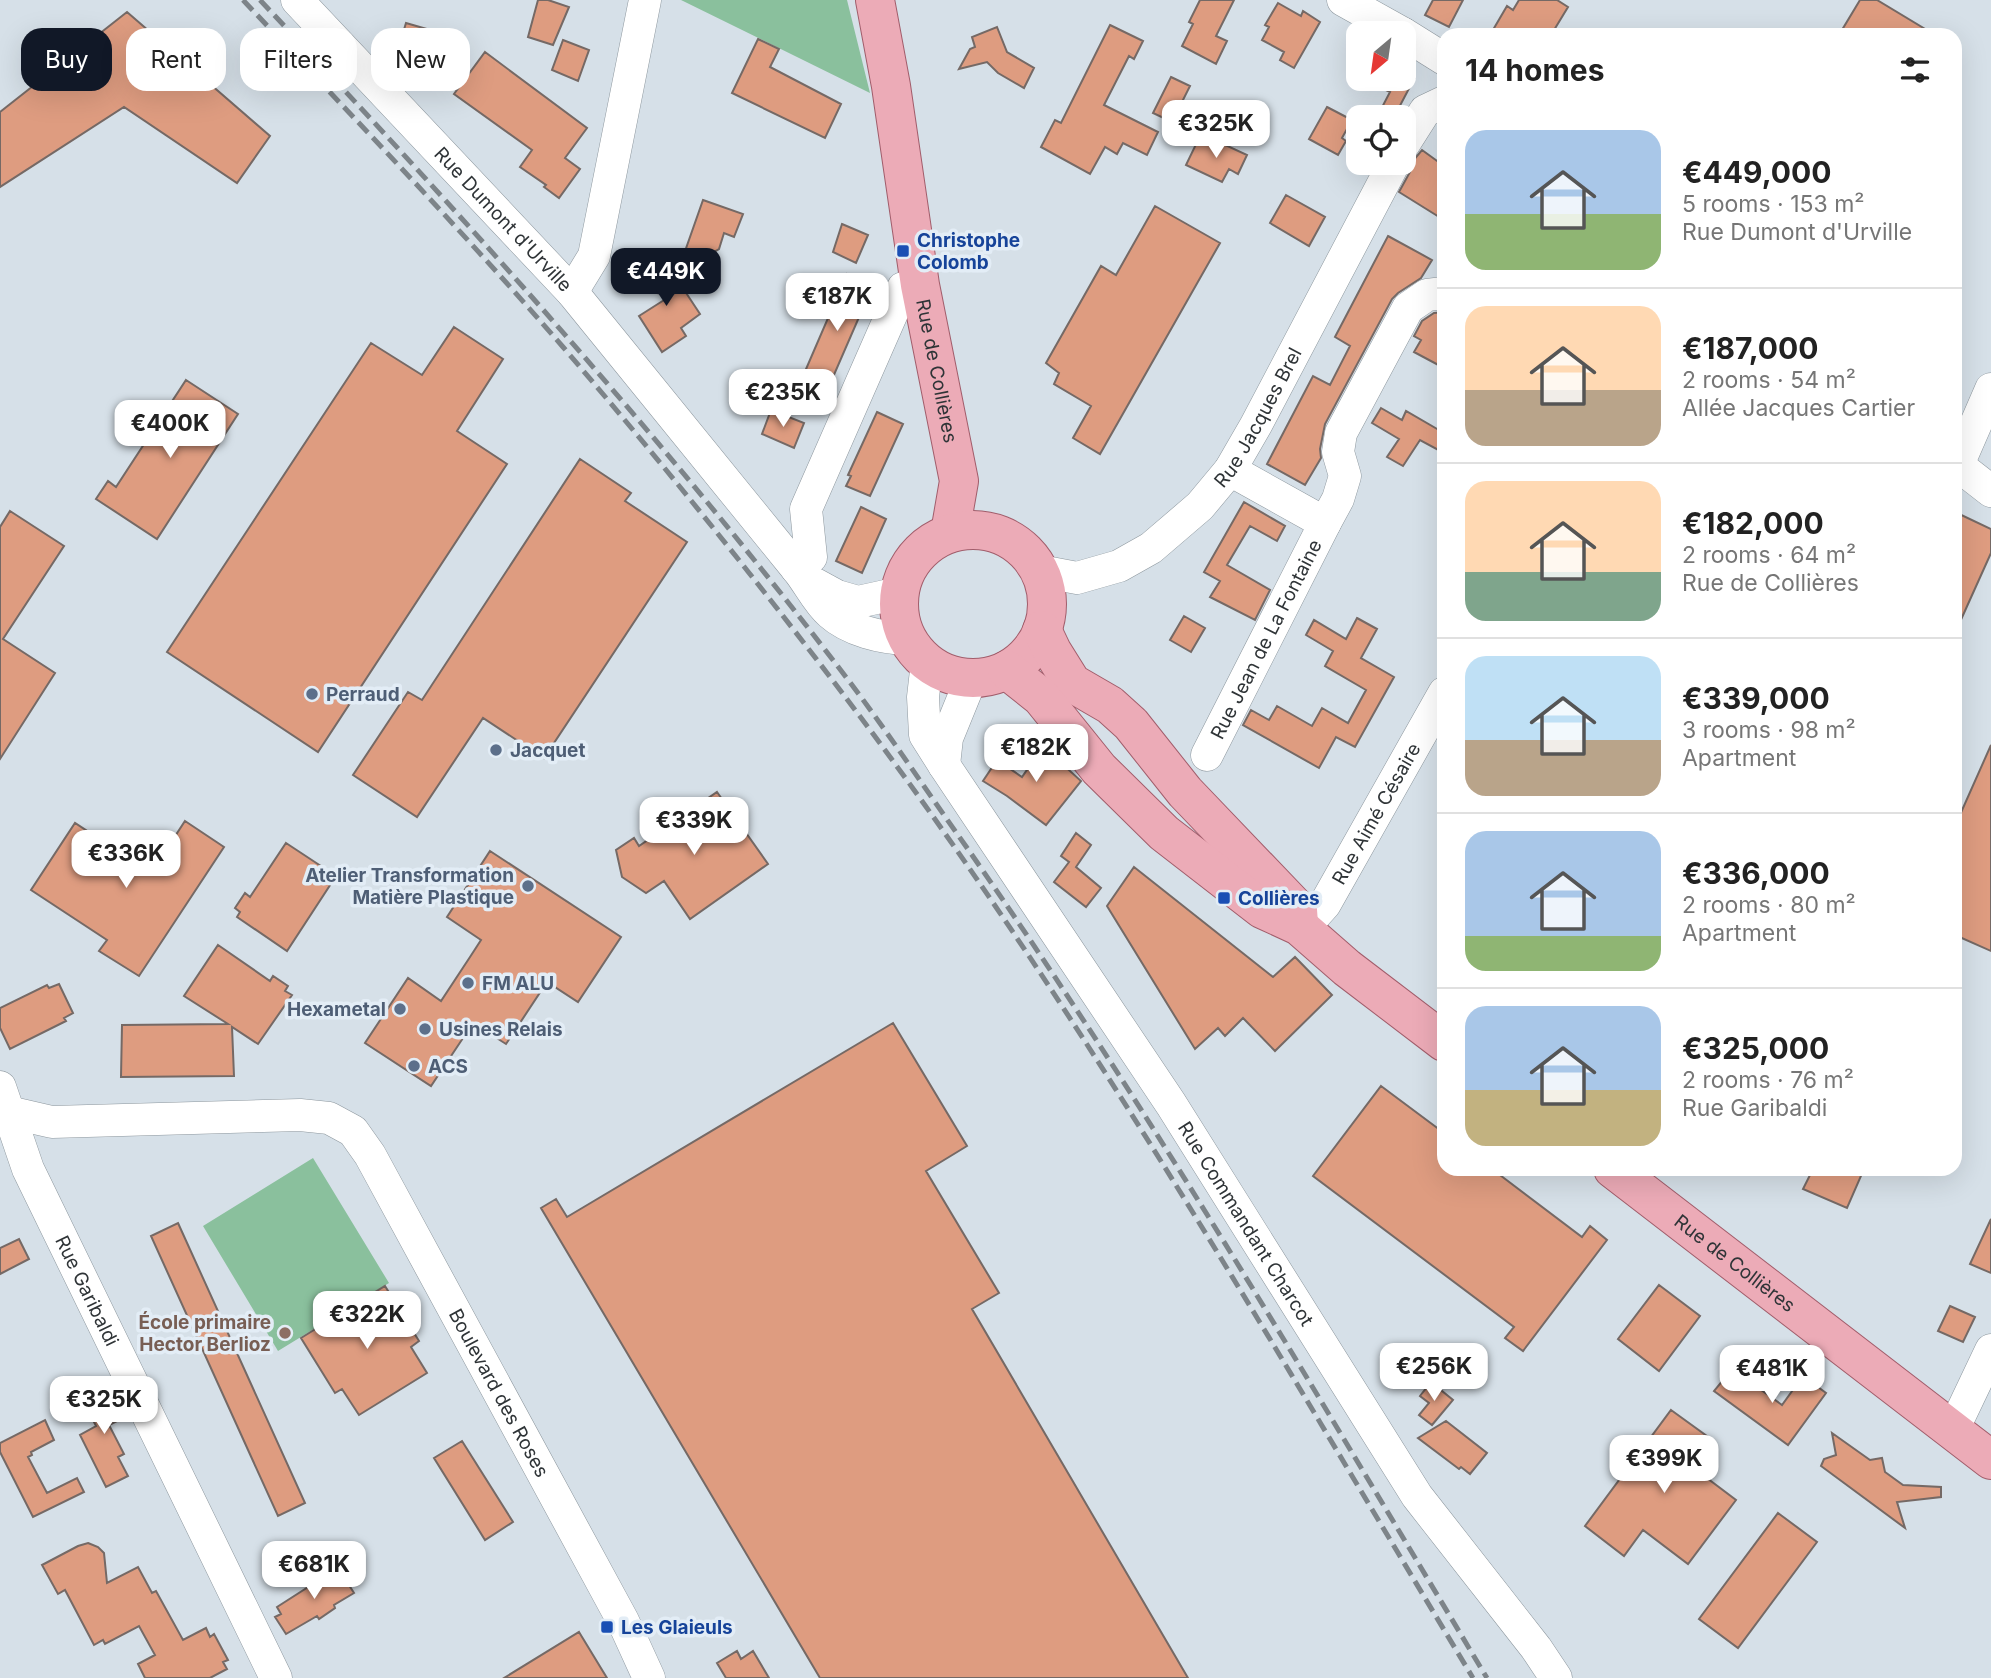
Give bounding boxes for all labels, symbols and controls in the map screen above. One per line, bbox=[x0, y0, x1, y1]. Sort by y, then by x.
north arrow bbox=[1346, 21, 1416, 91]
map controls bbox=[1346, 21, 1416, 175]
chip: Buy bbox=[21, 28, 112, 91]
chip: Rent bbox=[126, 28, 226, 91]
chip: Filters bbox=[240, 28, 357, 91]
chip: New bbox=[371, 28, 470, 91]
icon: filters bbox=[1896, 51, 1934, 89]
text: 14 homes bbox=[1465, 52, 1604, 88]
pin: €325K bbox=[1167, 100, 1265, 160]
button: locate bbox=[1346, 105, 1416, 175]
text: €325K bbox=[1178, 109, 1254, 137]
street label: Rue Dumont d'Urville bbox=[429, 142, 577, 297]
text: €449,000 bbox=[1682, 154, 1832, 190]
icon: home bbox=[1521, 158, 1605, 242]
text: 5 rooms · 153 m² bbox=[1682, 190, 1864, 218]
text: Rue Dumont d'Urville bbox=[1682, 218, 1912, 246]
place label: Christophe Colomb bbox=[917, 229, 1020, 274]
marker: Christophe Colomb bbox=[895, 243, 911, 259]
pin: €449K bbox=[617, 248, 715, 308]
text: €449K bbox=[627, 257, 705, 285]
pin: €187K bbox=[788, 274, 886, 333]
text: €187K bbox=[802, 282, 872, 310]
street label: Rue de Collières bbox=[911, 297, 962, 445]
text: €187,000 bbox=[1682, 330, 1819, 366]
icon: home bbox=[1521, 334, 1605, 418]
street label: Rue Jacques Brel bbox=[1210, 344, 1307, 492]
text: 2 rooms · 54 m² bbox=[1682, 366, 1856, 394]
pin: €235K bbox=[734, 370, 832, 429]
text: €235K bbox=[745, 378, 821, 406]
text: Allée Jacques Cartier bbox=[1682, 394, 1915, 422]
pin: €400K bbox=[121, 400, 219, 460]
text: €400K bbox=[131, 409, 209, 437]
text: €182,000 bbox=[1682, 505, 1824, 541]
icon: home bbox=[1521, 509, 1605, 593]
street label: Rue Jean de La Fontaine bbox=[1206, 536, 1327, 743]
text: 2 rooms · 64 m² bbox=[1682, 541, 1856, 569]
text: Rue de Collières bbox=[1682, 569, 1859, 597]
text: €339,000 bbox=[1682, 680, 1830, 716]
place label: Perraud bbox=[326, 683, 400, 706]
icon: home bbox=[1521, 684, 1605, 768]
marker: Perraud bbox=[304, 686, 320, 702]
text: 3 rooms · 98 m² bbox=[1682, 716, 1856, 744]
pin: €182K bbox=[987, 724, 1085, 784]
text: €182K bbox=[1000, 733, 1072, 761]
place label: Jacquet bbox=[510, 739, 585, 762]
street label: Rue Aimé Césaire bbox=[1327, 739, 1425, 889]
marker: Jacquet bbox=[488, 742, 504, 758]
text: Apartment bbox=[1682, 744, 1796, 772]
pin: €339K bbox=[645, 798, 743, 857]
text: €339K bbox=[656, 806, 732, 834]
pin: €336K bbox=[77, 830, 175, 890]
text: €336K bbox=[88, 839, 164, 867]
text: €336,000 bbox=[1682, 855, 1830, 891]
icon: home bbox=[1521, 859, 1605, 943]
place label: Atelier Transformation Matière Plastique bbox=[305, 864, 514, 909]
marker: Atelier Transformation Matière Plastique bbox=[520, 878, 536, 894]
place label: Collières bbox=[1238, 887, 1320, 910]
marker: Collières bbox=[1216, 890, 1232, 906]
text: 2 rooms · 80 m² bbox=[1682, 891, 1856, 919]
text: Apartment bbox=[1682, 919, 1796, 947]
place label: FM ALU bbox=[482, 972, 554, 995]
marker: FM ALU bbox=[460, 975, 476, 991]
place label: Hexametal bbox=[287, 998, 386, 1021]
marker: Hexametal bbox=[392, 1001, 408, 1017]
place label: Usines Relais bbox=[439, 1018, 563, 1041]
marker: Usines Relais bbox=[417, 1021, 433, 1037]
text: €325,000 bbox=[1682, 1030, 1829, 1066]
icon: home bbox=[1521, 1034, 1605, 1118]
place label: ACS bbox=[428, 1055, 468, 1078]
marker: ACS bbox=[406, 1058, 422, 1074]
text: 2 rooms · 76 m² bbox=[1682, 1066, 1854, 1094]
text: Rue Garibaldi bbox=[1682, 1094, 1827, 1122]
street label: Rue Commandant Charcot bbox=[1173, 1118, 1318, 1330]
street label: Rue de Collières bbox=[1670, 1210, 1800, 1317]
street label: Rue Garibaldi bbox=[50, 1232, 123, 1350]
pin: €322K bbox=[318, 1292, 416, 1351]
text: €322K bbox=[329, 1300, 405, 1328]
street label: Boulevard des Roses bbox=[444, 1305, 554, 1481]
place label: École primaire Hector Berlioz bbox=[139, 1311, 271, 1356]
marker: École primaire Hector Berlioz bbox=[277, 1325, 293, 1341]
pin: €256K bbox=[1385, 1344, 1483, 1403]
pin: €481K bbox=[1723, 1346, 1821, 1405]
text: €256K bbox=[1396, 1352, 1472, 1380]
text: €481K bbox=[1736, 1354, 1808, 1382]
pin: €325K bbox=[55, 1376, 153, 1436]
text: €325K bbox=[66, 1385, 142, 1413]
pin: €399K bbox=[1615, 1436, 1713, 1495]
text: €399K bbox=[1625, 1444, 1703, 1472]
pin: €681K bbox=[265, 1542, 363, 1601]
text: €681K bbox=[278, 1550, 350, 1578]
place label: Les Glaieuls bbox=[621, 1616, 733, 1639]
marker: Les Glaieuls bbox=[599, 1619, 615, 1635]

